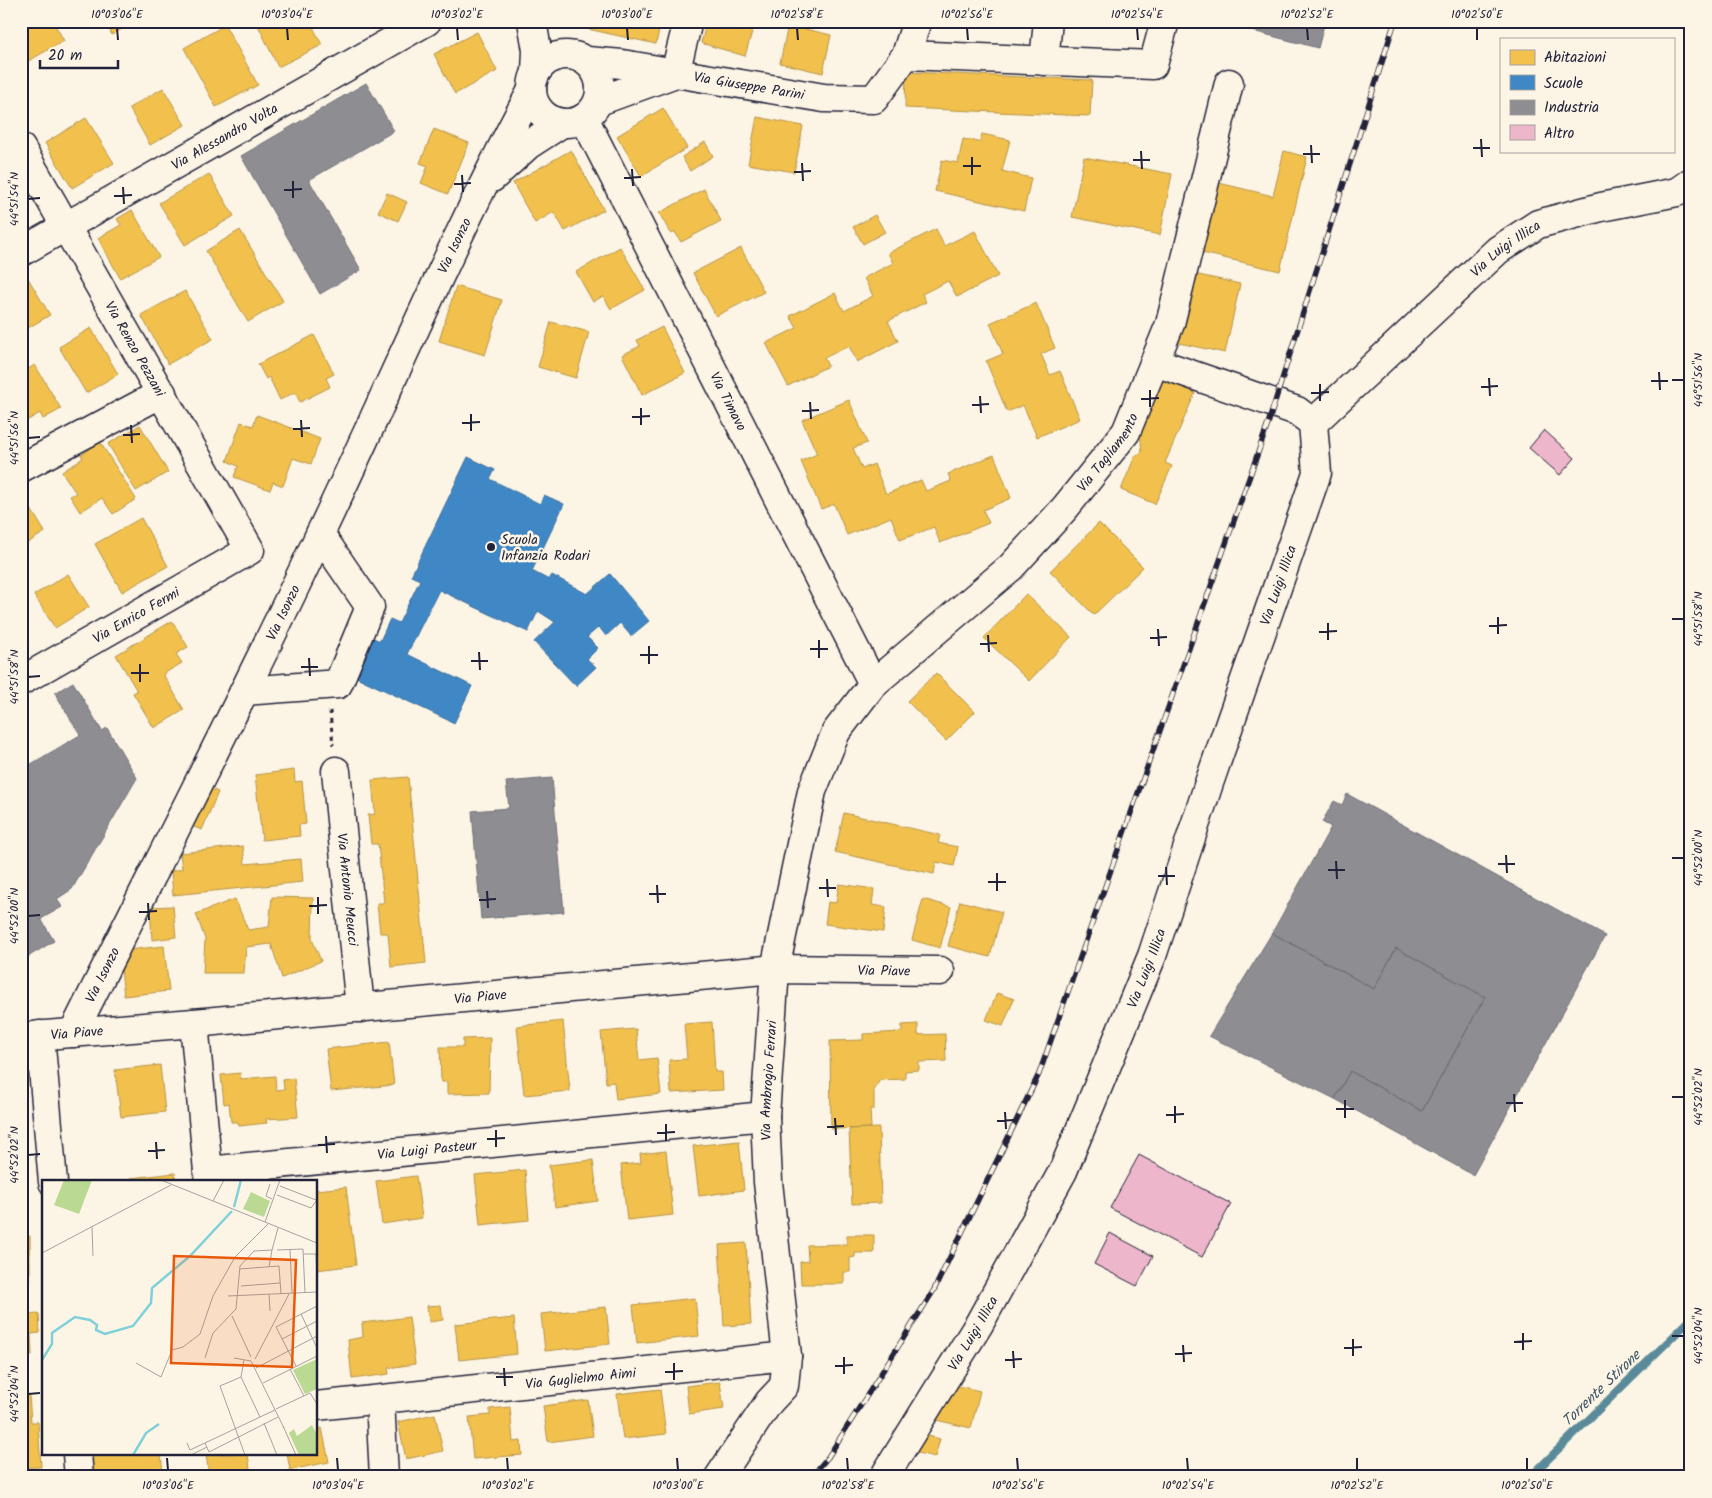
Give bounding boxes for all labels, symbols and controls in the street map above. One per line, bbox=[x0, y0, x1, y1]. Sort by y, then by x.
text: 10°03'06"E bbox=[91, 5, 144, 24]
text: 10°03'04"E bbox=[261, 5, 314, 24]
text: 10°03'02"E bbox=[431, 5, 484, 24]
text: 10°03'00"E bbox=[601, 5, 654, 24]
text: 10°02'58"E bbox=[770, 5, 825, 24]
text: 10°02'56"E bbox=[941, 5, 994, 24]
text: 10°02'54"E bbox=[1111, 5, 1164, 24]
text: 10°02'52"E bbox=[1281, 5, 1334, 24]
text: 10°02'50"E bbox=[1451, 5, 1504, 24]
scale bar bbox=[40, 38, 118, 70]
legend bbox=[1500, 38, 1674, 152]
text: 20 m bbox=[48, 44, 82, 68]
text: Abitazioni bbox=[1544, 46, 1607, 70]
street label: Via Giuseppe Parini bbox=[692, 66, 807, 107]
text: Scuole bbox=[1544, 72, 1583, 96]
text: Industria bbox=[1544, 96, 1599, 120]
street label: Via Alessandro Volta bbox=[167, 98, 283, 176]
text: Altro bbox=[1544, 122, 1575, 146]
text: 44°51'54"N bbox=[5, 172, 24, 226]
street label: Via Isonzo bbox=[432, 214, 478, 278]
street label: Via Luigi Illica bbox=[1465, 215, 1545, 283]
street label: Via Renzo Pezzani bbox=[98, 297, 171, 402]
text: 44°51'56"N bbox=[1689, 353, 1708, 407]
street label: Via Timavo bbox=[703, 368, 752, 435]
street label: Via Tagliamento bbox=[1072, 410, 1145, 497]
text: 44°51'56"N bbox=[5, 411, 24, 465]
place label: Scuola Infanzia Rodari bbox=[501, 529, 590, 567]
marker: Scuola Infanzia Rodari bbox=[485, 541, 497, 553]
street label: Via Luigi Illica bbox=[1255, 542, 1303, 629]
street label: Via Isonzo bbox=[261, 581, 307, 645]
street label: Via Enrico Fermi bbox=[89, 582, 185, 650]
text: 44°51'58"N bbox=[1689, 591, 1708, 647]
text: 44°51'58"N bbox=[5, 649, 24, 705]
text: 44°52'00"N bbox=[1689, 830, 1708, 886]
street label: Via Antonio Meucci bbox=[330, 832, 364, 948]
text: 44°52'00"N bbox=[5, 888, 24, 944]
street label: Via Luigi Illica bbox=[1122, 926, 1172, 1012]
street label: Via Isonzo bbox=[80, 944, 126, 1007]
street label: Via Piave bbox=[857, 960, 911, 983]
street label: Via Piave bbox=[453, 984, 508, 1011]
street label: Via Ambrogio Ferrari bbox=[755, 1019, 784, 1141]
street label: Via Piave bbox=[50, 1020, 105, 1047]
text: 44°52'02"N bbox=[1689, 1068, 1708, 1126]
text: 44°52'02"N bbox=[5, 1126, 24, 1184]
street label: Via Luigi Pasteur bbox=[376, 1134, 479, 1166]
inset map bbox=[42, 1180, 318, 1456]
street label: Via Luigi Illica bbox=[943, 1292, 1004, 1375]
text: 44°52'04"N bbox=[1689, 1307, 1708, 1365]
water label: Torrente Stirone bbox=[1557, 1344, 1648, 1433]
street label: Via Guglielmo Aimi bbox=[524, 1362, 638, 1396]
text: 44°52'04"N bbox=[5, 1365, 24, 1423]
text: 10°03'06"E bbox=[142, 1476, 195, 1495]
text: 10°03'04"E bbox=[312, 1476, 365, 1495]
text: 10°03'02"E bbox=[482, 1476, 535, 1495]
text: 10°03'00"E bbox=[652, 1476, 705, 1495]
text: 10°02'58"E bbox=[821, 1476, 876, 1495]
text: 10°02'56"E bbox=[992, 1476, 1045, 1495]
text: 10°02'54"E bbox=[1162, 1476, 1215, 1495]
text: 10°02'52"E bbox=[1331, 1476, 1384, 1495]
text: 10°02'50"E bbox=[1501, 1476, 1554, 1495]

